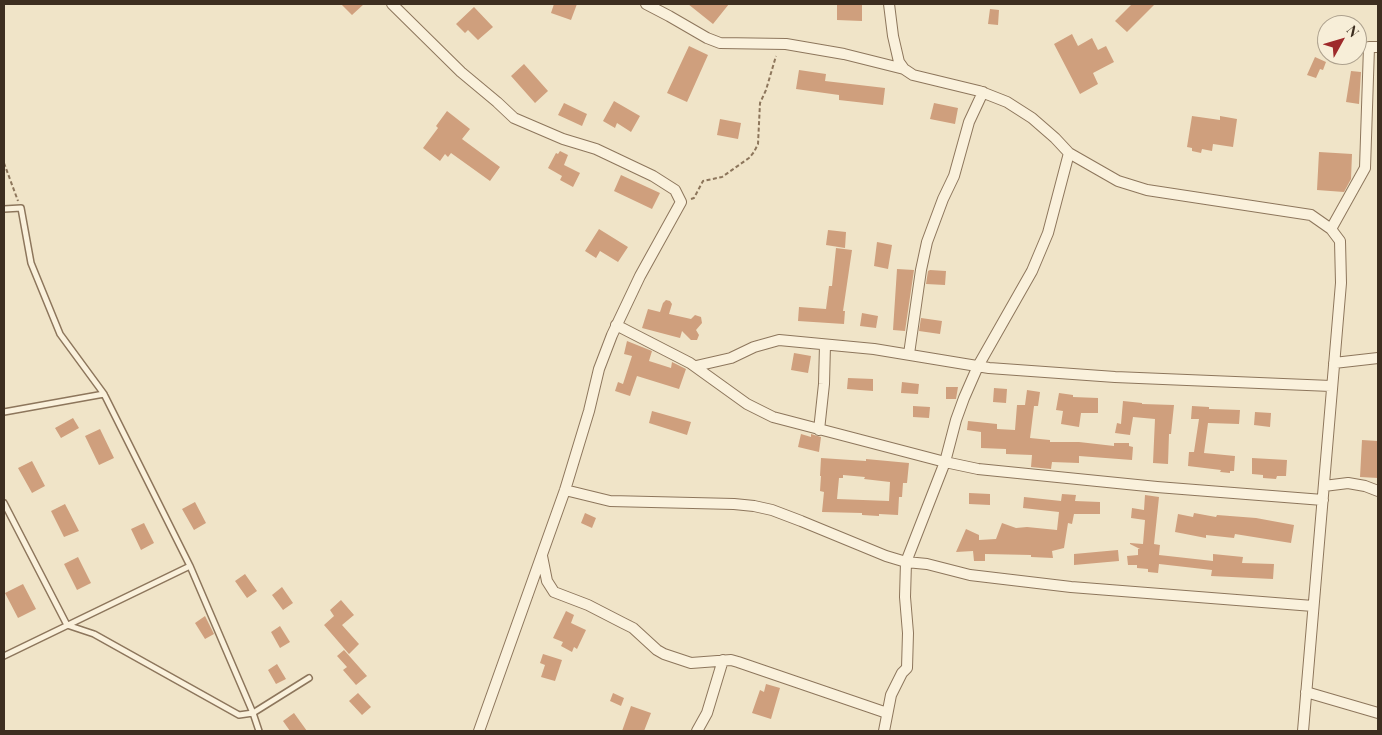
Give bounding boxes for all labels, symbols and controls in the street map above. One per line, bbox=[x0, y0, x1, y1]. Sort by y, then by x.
north arrow bbox=[1317, 15, 1367, 65]
text: N bbox=[1343, 21, 1364, 41]

